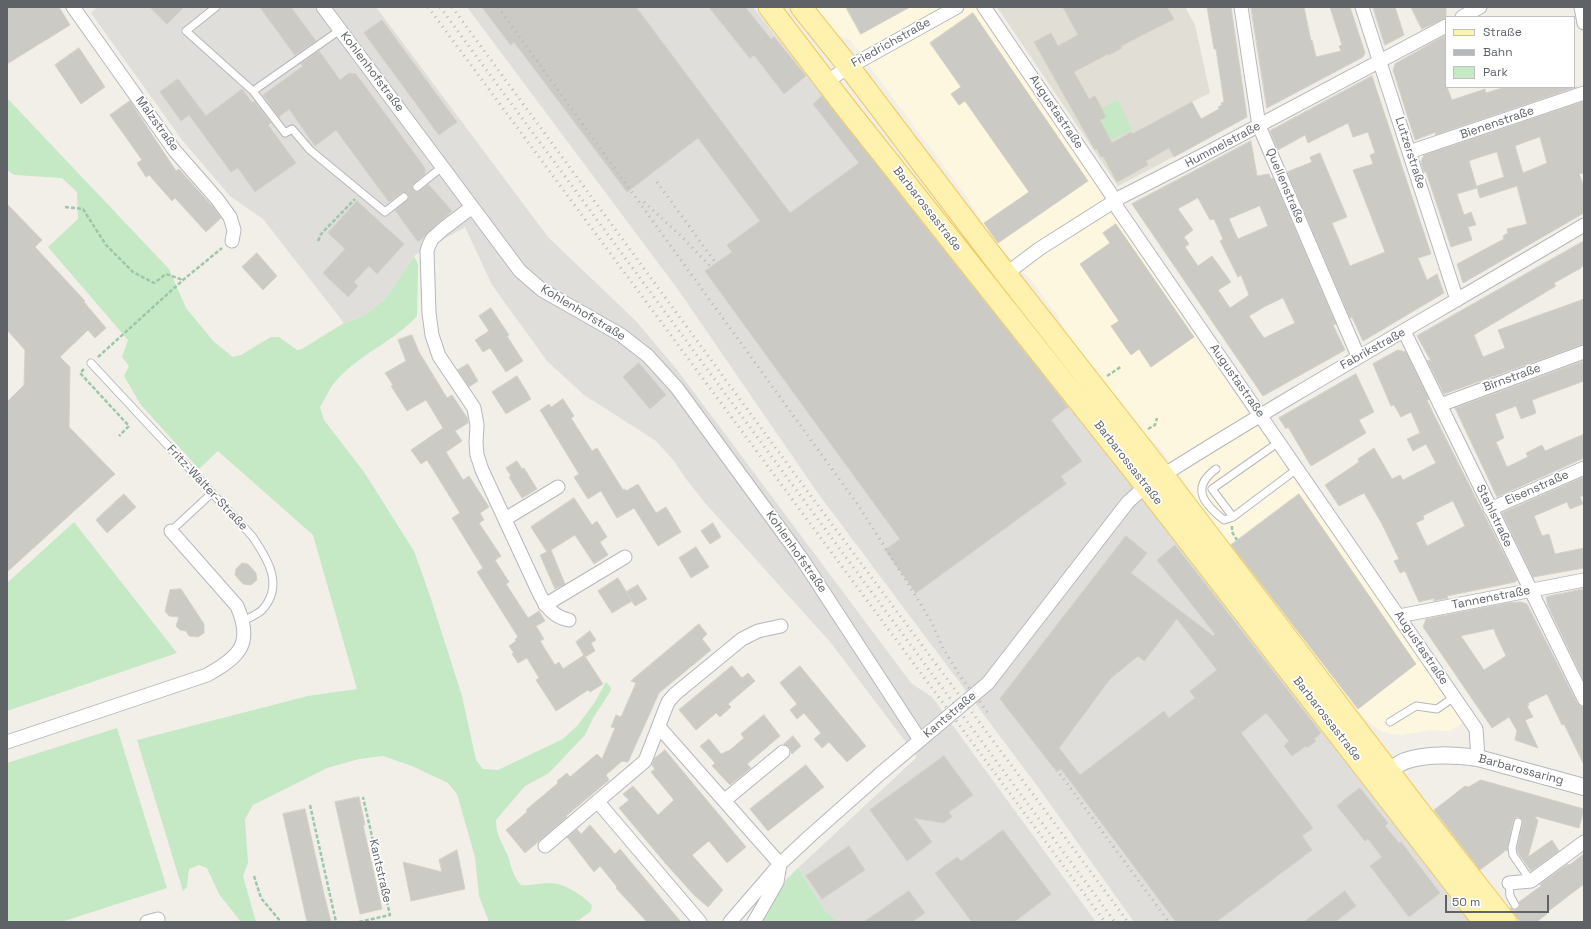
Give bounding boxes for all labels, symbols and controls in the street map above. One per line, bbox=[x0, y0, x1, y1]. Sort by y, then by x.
street label: Friedrichstraße bbox=[849, 15, 933, 71]
legend bbox=[1445, 16, 1575, 88]
text: Straße bbox=[1483, 24, 1522, 40]
street label: Kohlenhofstraße bbox=[337, 29, 407, 115]
text: Bahn bbox=[1483, 44, 1513, 60]
text: Park bbox=[1483, 64, 1508, 80]
street label: Augustastraße bbox=[1026, 72, 1086, 152]
street label: Malzstraße bbox=[132, 94, 182, 154]
street label: Bienenstraße bbox=[1458, 104, 1536, 142]
street label: Lutzerstraße bbox=[1392, 115, 1428, 191]
street label: Hummelstraße bbox=[1183, 119, 1263, 171]
street label: Quellenstraße bbox=[1263, 146, 1307, 226]
street label: Barbarossastraße bbox=[890, 164, 964, 254]
street label: Kohlenhofstraße bbox=[538, 282, 628, 344]
street label: Fabrikstraße bbox=[1338, 325, 1408, 373]
street label: Augustastraße bbox=[1206, 342, 1268, 420]
street label: Birnstraße bbox=[1481, 361, 1543, 395]
street label: Barbarossastraße bbox=[1091, 418, 1165, 508]
street label: Fritz-Walter-Straße bbox=[164, 442, 250, 534]
street label: Eisenstraße bbox=[1503, 468, 1571, 508]
street label: Stahlstraße bbox=[1473, 482, 1515, 550]
street label: Kohlenhofstraße bbox=[762, 508, 830, 596]
street label: Tannenstraße bbox=[1451, 583, 1531, 613]
street label: Augustastraße bbox=[1391, 608, 1451, 688]
street label: Barbarossastraße bbox=[1290, 674, 1364, 764]
street label: Kantstraße bbox=[921, 689, 979, 741]
street label: Barbarossaring bbox=[1477, 752, 1565, 788]
street label: Kantstraße bbox=[366, 838, 394, 904]
scale bar bbox=[1447, 887, 1551, 913]
text: 50 m bbox=[1452, 894, 1480, 910]

